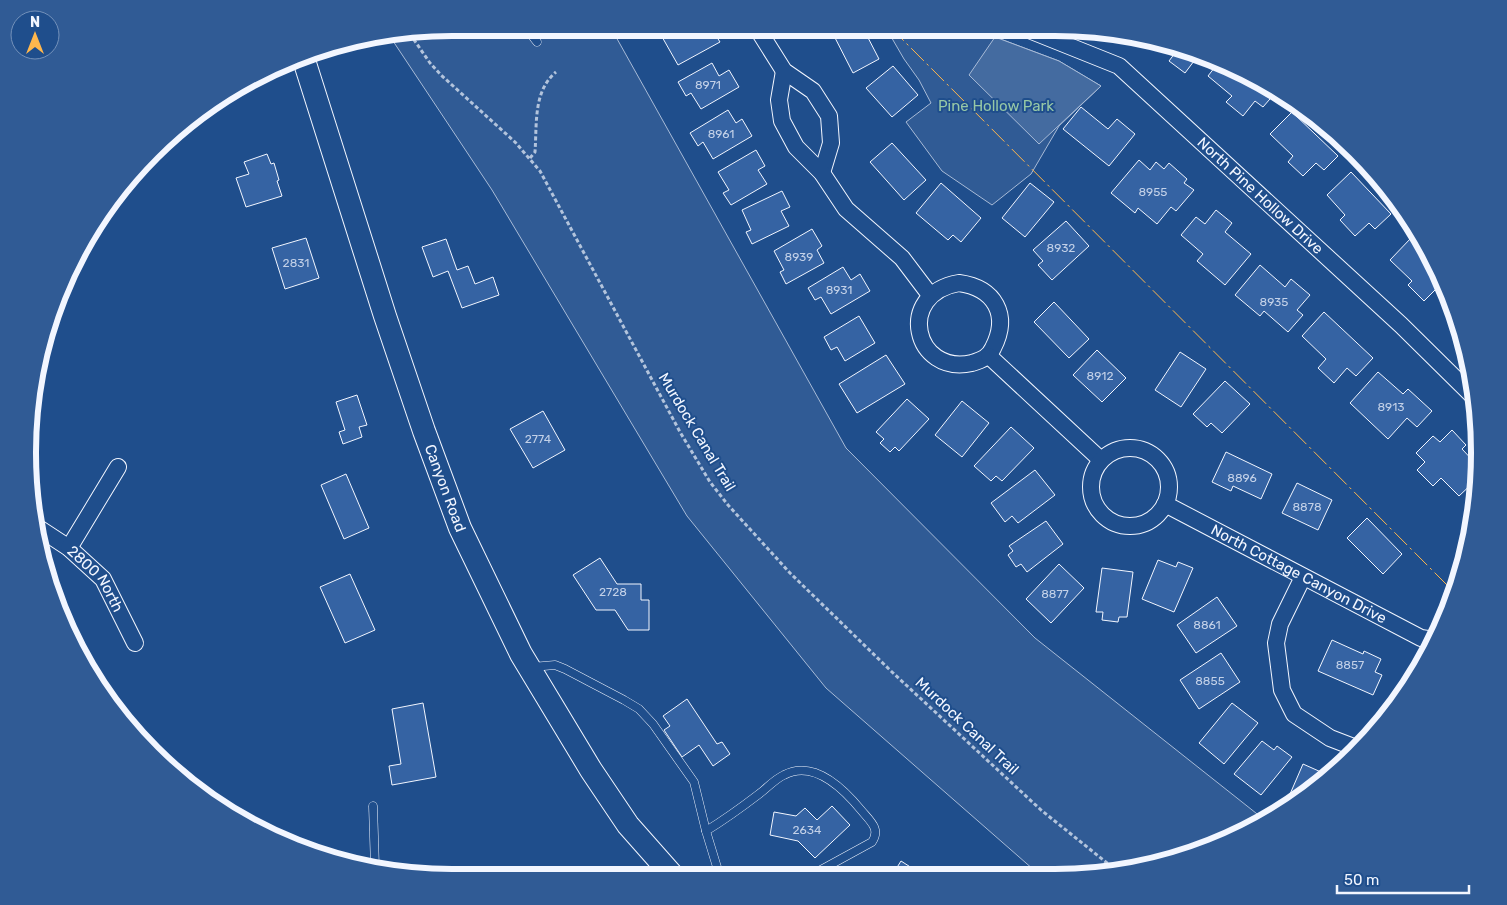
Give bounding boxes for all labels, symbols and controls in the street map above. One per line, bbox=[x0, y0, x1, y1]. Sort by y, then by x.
north arrow bbox=[10, 10, 60, 60]
text: N bbox=[30, 14, 40, 31]
house number: 8971 bbox=[695, 78, 721, 92]
park label: Pine Hollow Park bbox=[938, 97, 1054, 115]
house number: 8961 bbox=[708, 127, 734, 141]
street label: North Pine Hollow Drive bbox=[1193, 133, 1327, 258]
house number: 8955 bbox=[1138, 185, 1168, 199]
house number: 8932 bbox=[1047, 241, 1075, 255]
house number: 8939 bbox=[785, 250, 813, 264]
house number: 2831 bbox=[283, 256, 309, 270]
house number: 8931 bbox=[826, 283, 852, 297]
house number: 8935 bbox=[1260, 295, 1288, 309]
house number: 8912 bbox=[1087, 369, 1113, 383]
street label: Murdock Canal Trail bbox=[655, 370, 739, 494]
house number: 8913 bbox=[1377, 400, 1405, 414]
house number: 2774 bbox=[525, 432, 552, 446]
street label: Canyon Road bbox=[421, 442, 470, 534]
house number: 8896 bbox=[1227, 471, 1257, 485]
house number: 8878 bbox=[1292, 500, 1322, 514]
street label: North Cottage Canyon Drive bbox=[1208, 521, 1390, 627]
street label: 2800 North bbox=[64, 542, 127, 615]
house number: 2728 bbox=[599, 585, 627, 599]
house number: 8877 bbox=[1041, 587, 1069, 601]
house number: 8861 bbox=[1193, 618, 1221, 632]
house number: 8857 bbox=[1336, 658, 1364, 672]
street label: Murdock Canal Trail bbox=[912, 673, 1022, 779]
house number: 8855 bbox=[1195, 674, 1225, 688]
house number: 2634 bbox=[793, 823, 822, 837]
scale bar bbox=[1337, 862, 1470, 894]
text: 50 m bbox=[1344, 871, 1379, 889]

